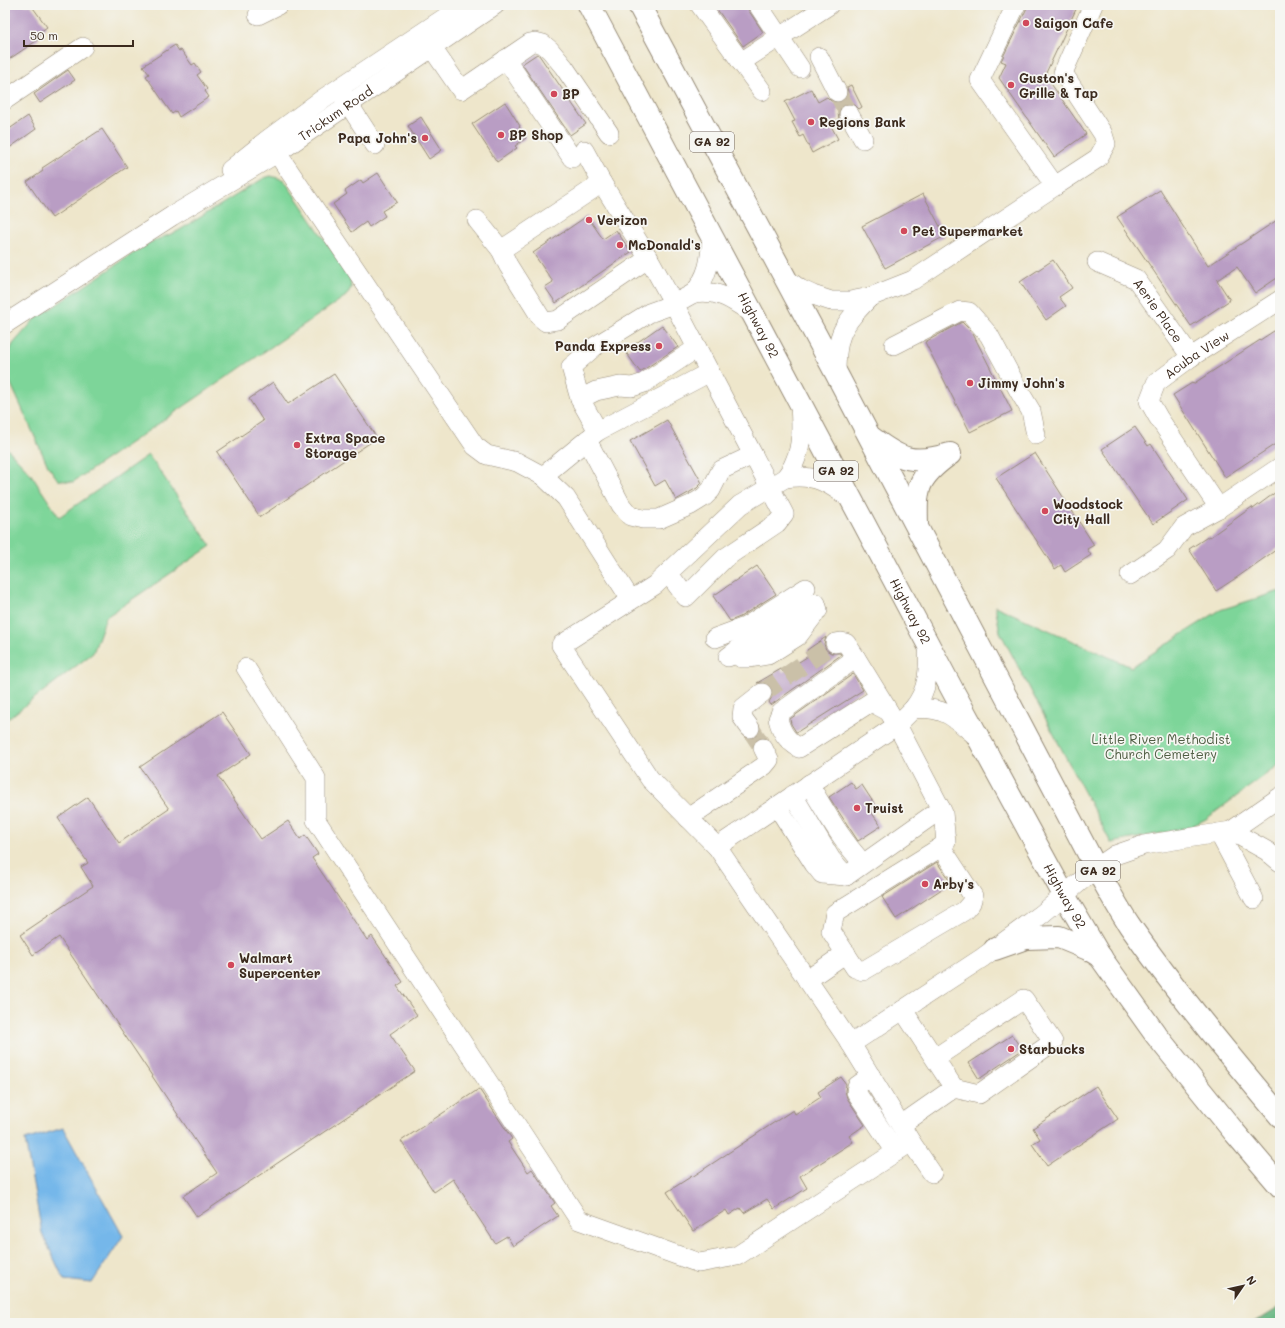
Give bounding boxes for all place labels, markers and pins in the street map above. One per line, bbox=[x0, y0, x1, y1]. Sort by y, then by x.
place label: Saigon Cafe bbox=[1034, 14, 1113, 31]
marker: Saigon Cafe bbox=[1021, 18, 1031, 28]
place label: Guston's Grille & Tap bbox=[1019, 69, 1098, 101]
marker: Guston's Grille & Tap bbox=[1006, 80, 1016, 90]
place label: BP bbox=[562, 85, 580, 102]
marker: BP bbox=[549, 89, 559, 99]
place label: Regions Bank bbox=[819, 113, 906, 130]
marker: Regions Bank bbox=[806, 117, 816, 127]
place label: BP Shop bbox=[509, 126, 563, 143]
place label: Papa John's bbox=[338, 129, 417, 146]
marker: BP Shop bbox=[496, 130, 506, 140]
marker: Papa John's bbox=[420, 133, 430, 143]
place label: Verizon bbox=[597, 211, 647, 228]
marker: Verizon bbox=[584, 215, 594, 225]
place label: Pet Supermarket bbox=[912, 222, 1023, 239]
marker: Pet Supermarket bbox=[899, 226, 909, 236]
place label: McDonald's bbox=[628, 236, 701, 253]
marker: McDonald's bbox=[615, 240, 625, 250]
place label: Panda Express bbox=[555, 337, 651, 354]
marker: Panda Express bbox=[654, 341, 664, 351]
place label: Jimmy John's bbox=[978, 374, 1065, 392]
marker: Jimmy John's bbox=[965, 378, 975, 388]
place label: Extra Space Storage bbox=[305, 429, 385, 461]
marker: Extra Space Storage bbox=[292, 440, 302, 450]
place label: Woodstock City Hall bbox=[1053, 495, 1123, 528]
marker: Woodstock City Hall bbox=[1040, 506, 1050, 516]
place label: Truist bbox=[865, 799, 904, 816]
marker: Truist bbox=[852, 803, 862, 813]
place label: Arby's bbox=[933, 875, 974, 893]
marker: Arby's bbox=[920, 879, 930, 889]
place label: Walmart Supercenter bbox=[239, 949, 321, 981]
marker: Walmart Supercenter bbox=[226, 960, 236, 970]
place label: Starbucks bbox=[1019, 1040, 1085, 1057]
marker: Starbucks bbox=[1006, 1044, 1016, 1054]

